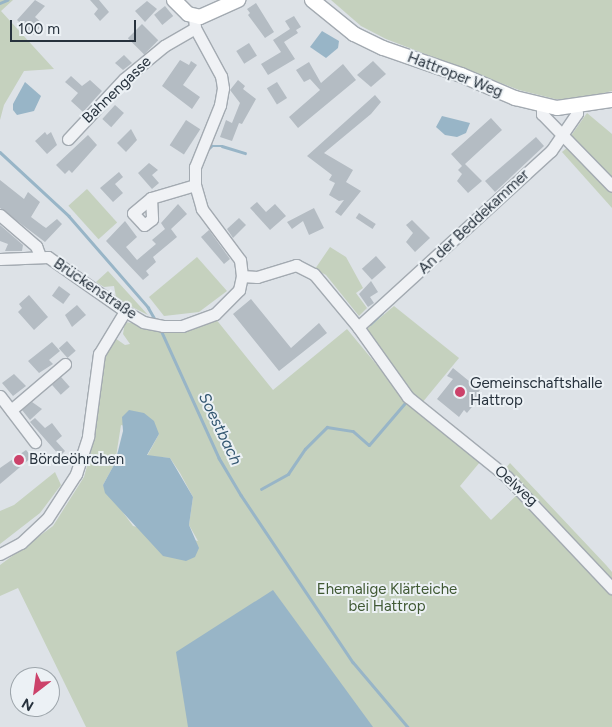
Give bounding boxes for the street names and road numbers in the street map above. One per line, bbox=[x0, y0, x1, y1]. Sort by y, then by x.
street label: Hattroper Weg bbox=[405, 49, 505, 101]
street label: Bahnengasse bbox=[79, 53, 155, 127]
street label: An der Beddekammer bbox=[415, 166, 533, 278]
street label: Brückenstraße bbox=[50, 255, 140, 323]
street label: Oelweg bbox=[491, 462, 541, 510]

